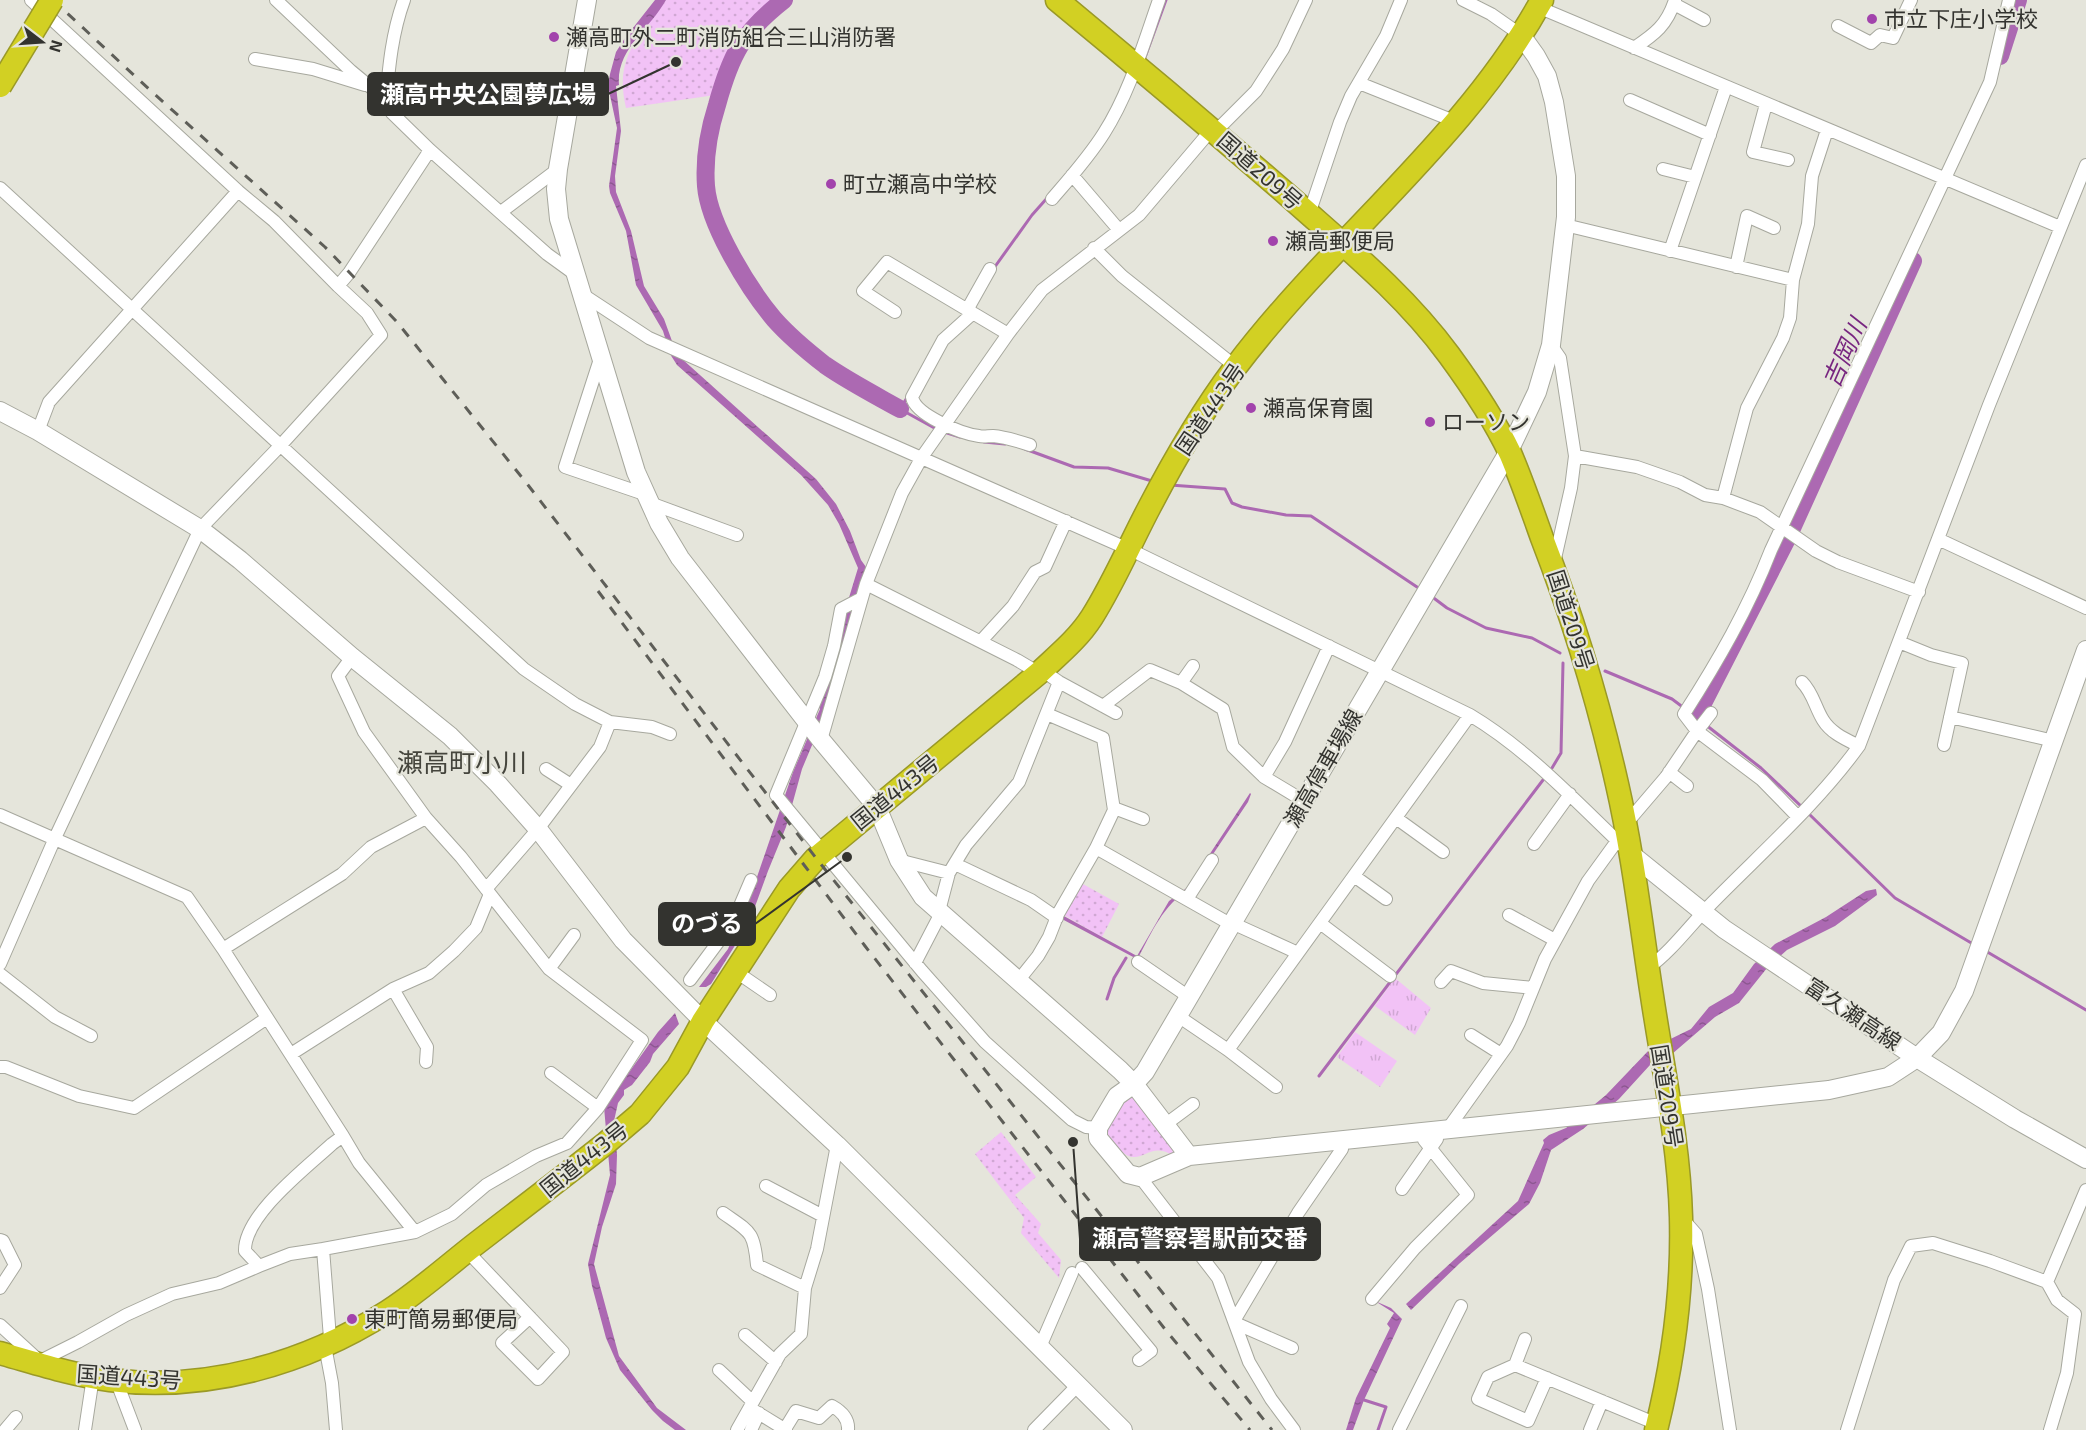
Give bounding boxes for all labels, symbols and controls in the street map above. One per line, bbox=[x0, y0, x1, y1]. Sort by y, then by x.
place label: 市立下庄小学校 bbox=[1884, 5, 2038, 31]
north arrow bbox=[12, 12, 72, 72]
marker: 市立下庄小学校 bbox=[1865, 12, 1879, 26]
place label: 瀬高町外二町消防組合三山消防署 bbox=[566, 23, 896, 49]
marker: 瀬高町外二町消防組合三山消防署 bbox=[547, 30, 561, 44]
text: N bbox=[46, 38, 68, 55]
callout: 瀬高中央公園夢広場 bbox=[368, 73, 608, 115]
text: 瀬高中央公園夢広場 bbox=[380, 79, 596, 108]
street label: 国道209号 bbox=[1213, 126, 1309, 214]
place label: 町立瀬高中学校 bbox=[843, 170, 997, 196]
marker: 町立瀬高中学校 bbox=[824, 177, 838, 191]
place label: 瀬高郵便局 bbox=[1285, 227, 1395, 253]
marker: 瀬高郵便局 bbox=[1266, 234, 1280, 248]
water label: 吉岡川 bbox=[1816, 311, 1873, 391]
street label: 国道443号 bbox=[1169, 358, 1249, 459]
place label: 瀬高保育園 bbox=[1263, 394, 1373, 420]
marker: 瀬高保育園 bbox=[1244, 401, 1258, 415]
place label: ローソン bbox=[1442, 408, 1530, 434]
marker: ローソン bbox=[1423, 415, 1437, 429]
street label: 国道209号 bbox=[1543, 566, 1600, 673]
street label: 瀬高停車場線 bbox=[1278, 704, 1366, 831]
district label: 瀬高町小川 bbox=[397, 746, 527, 777]
street label: 国道443号 bbox=[845, 748, 943, 834]
callout: のづる bbox=[659, 903, 755, 945]
text: のづる bbox=[671, 908, 743, 937]
street label: 富久瀬高線 bbox=[1801, 972, 1906, 1055]
street label: 国道209号 bbox=[1647, 1042, 1689, 1149]
street label: 国道443号 bbox=[534, 1115, 632, 1201]
callout: 瀬高警察署駅前交番 bbox=[1080, 1218, 1320, 1260]
text: 瀬高警察署駅前交番 bbox=[1092, 1223, 1308, 1252]
place label: 東町簡易郵便局 bbox=[364, 1305, 518, 1331]
marker: 東町簡易郵便局 bbox=[345, 1312, 359, 1326]
street label: 国道443号 bbox=[76, 1359, 182, 1393]

